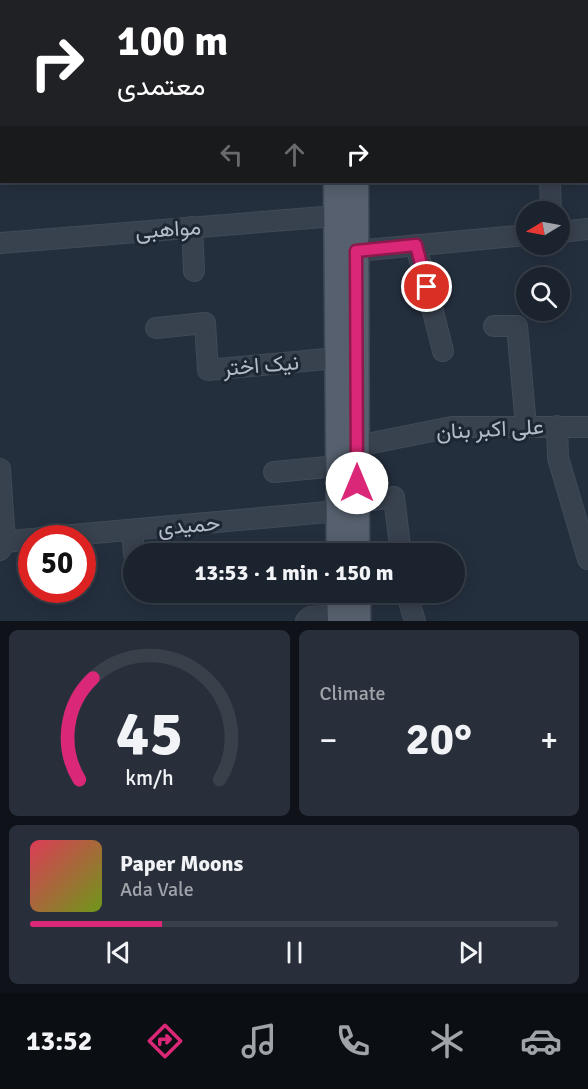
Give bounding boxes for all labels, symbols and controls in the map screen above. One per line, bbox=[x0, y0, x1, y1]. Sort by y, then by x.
text: 100 m bbox=[117, 16, 228, 67]
icon: right bbox=[18, 24, 96, 102]
text: معتمدی bbox=[117, 70, 205, 103]
icon: left bbox=[215, 138, 248, 171]
icon: ahead bbox=[278, 138, 311, 171]
icon: right bbox=[341, 138, 374, 171]
north arrow bbox=[516, 201, 570, 255]
map controls bbox=[516, 201, 570, 321]
street label: مواهبی bbox=[134, 213, 202, 245]
pin bbox=[401, 261, 452, 312]
button: search bbox=[516, 267, 570, 321]
icon: arrive bbox=[410, 270, 443, 303]
street label: نیک اختر bbox=[221, 348, 300, 382]
street label: علی اکبر بنان bbox=[435, 413, 545, 445]
position arrow bbox=[325, 451, 389, 515]
street label: حمیدی bbox=[157, 509, 221, 541]
speed limit sign: 50 bbox=[18, 525, 96, 603]
text: 13:53 · 1 min · 150 m bbox=[194, 559, 394, 586]
text: Climate bbox=[320, 681, 385, 706]
text: 45 bbox=[116, 695, 183, 772]
text: 20° bbox=[405, 712, 472, 767]
text: − bbox=[320, 720, 337, 761]
text: + bbox=[540, 720, 558, 761]
text: km/h bbox=[125, 765, 174, 791]
text: Paper Moons bbox=[120, 850, 243, 877]
text: Ada Vale bbox=[120, 877, 194, 902]
icon: previous bbox=[102, 936, 135, 969]
icon: pause bbox=[278, 936, 311, 969]
icon: next bbox=[454, 936, 487, 969]
icon: directions bbox=[144, 1020, 186, 1062]
icon: music bbox=[238, 1020, 280, 1062]
icon: phone bbox=[332, 1020, 374, 1062]
icon: climate bbox=[426, 1020, 468, 1062]
icon: car bbox=[520, 1020, 562, 1062]
text: 13:52 bbox=[26, 1025, 92, 1058]

